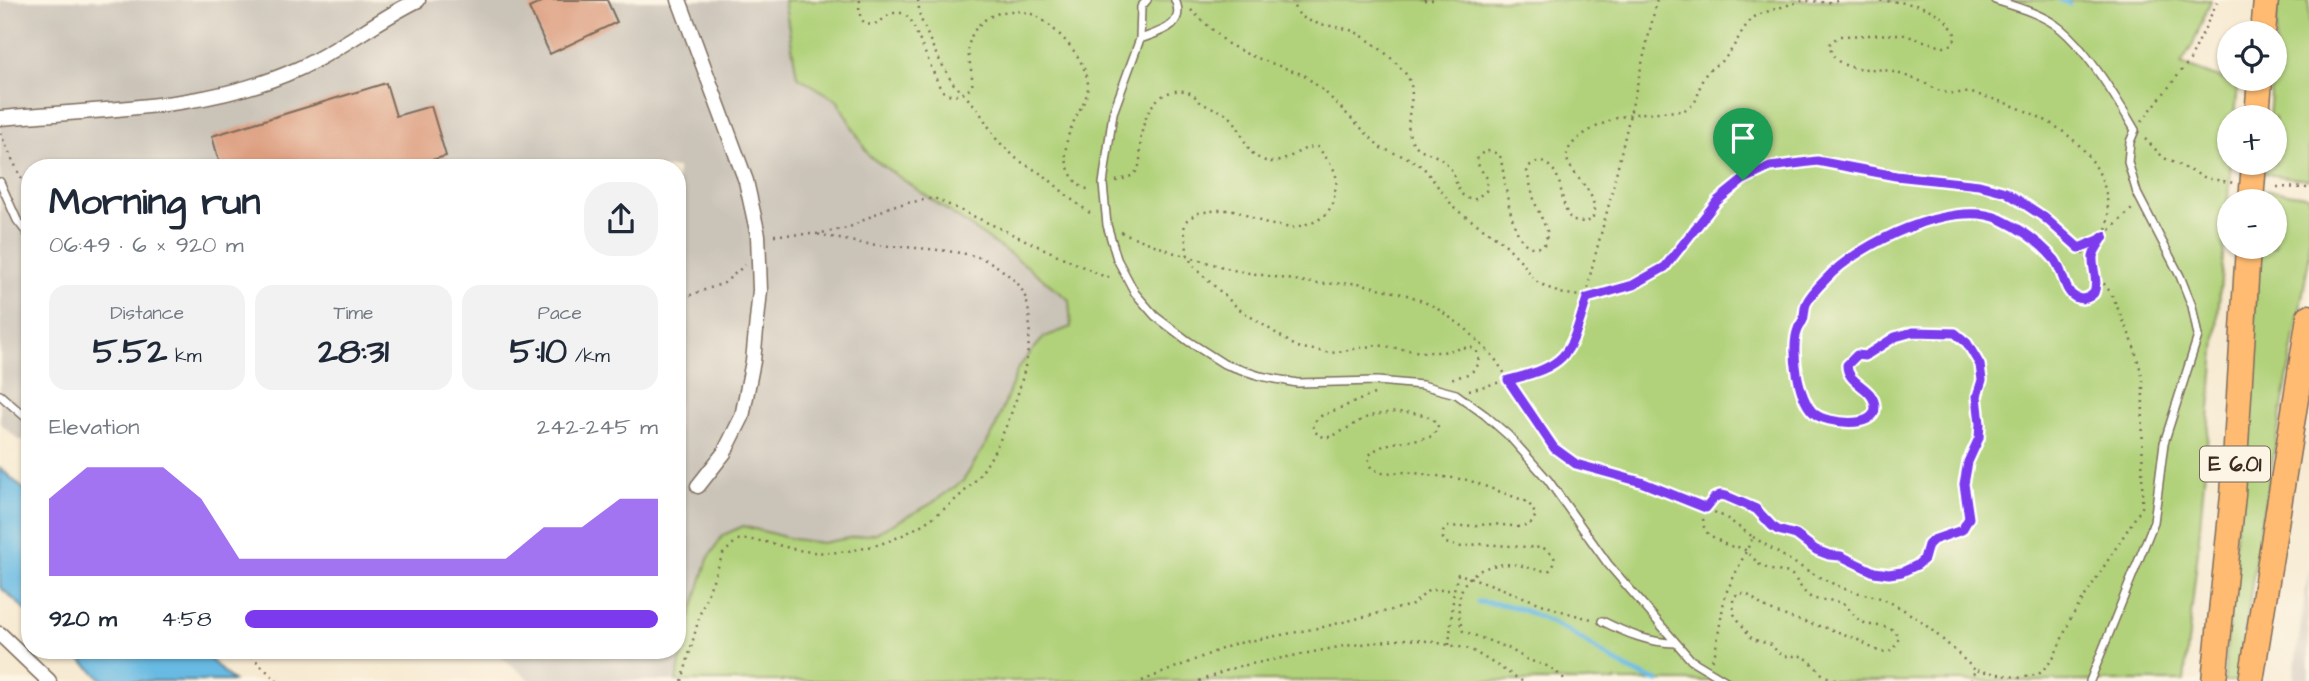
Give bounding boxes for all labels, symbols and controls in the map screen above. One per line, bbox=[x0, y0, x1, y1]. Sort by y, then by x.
map controls bbox=[2217, 21, 2287, 259]
button: locate bbox=[2217, 21, 2287, 91]
button: + bbox=[2217, 105, 2287, 175]
pin bbox=[1713, 108, 1773, 180]
icon: arrive bbox=[1724, 119, 1762, 157]
text: Morning run bbox=[49, 177, 261, 229]
button: share bbox=[584, 182, 658, 256]
button: − bbox=[2217, 189, 2287, 259]
text: 06:49 · 6 × 920 m bbox=[49, 229, 244, 261]
text: Distance bbox=[110, 300, 184, 327]
text: Time bbox=[334, 300, 373, 327]
text: Pace bbox=[538, 300, 582, 327]
text: 5.52 bbox=[93, 327, 167, 376]
text: 28:31 bbox=[318, 327, 389, 376]
text: 5:10 bbox=[510, 327, 567, 376]
text: km bbox=[167, 343, 201, 370]
text: /km bbox=[567, 343, 610, 370]
text: Elevation bbox=[49, 411, 140, 443]
text: 242–245 m bbox=[537, 411, 658, 443]
road number: E 6.01 bbox=[2200, 447, 2270, 482]
text: 920 m bbox=[49, 603, 117, 635]
text: 4:58 bbox=[161, 603, 212, 635]

